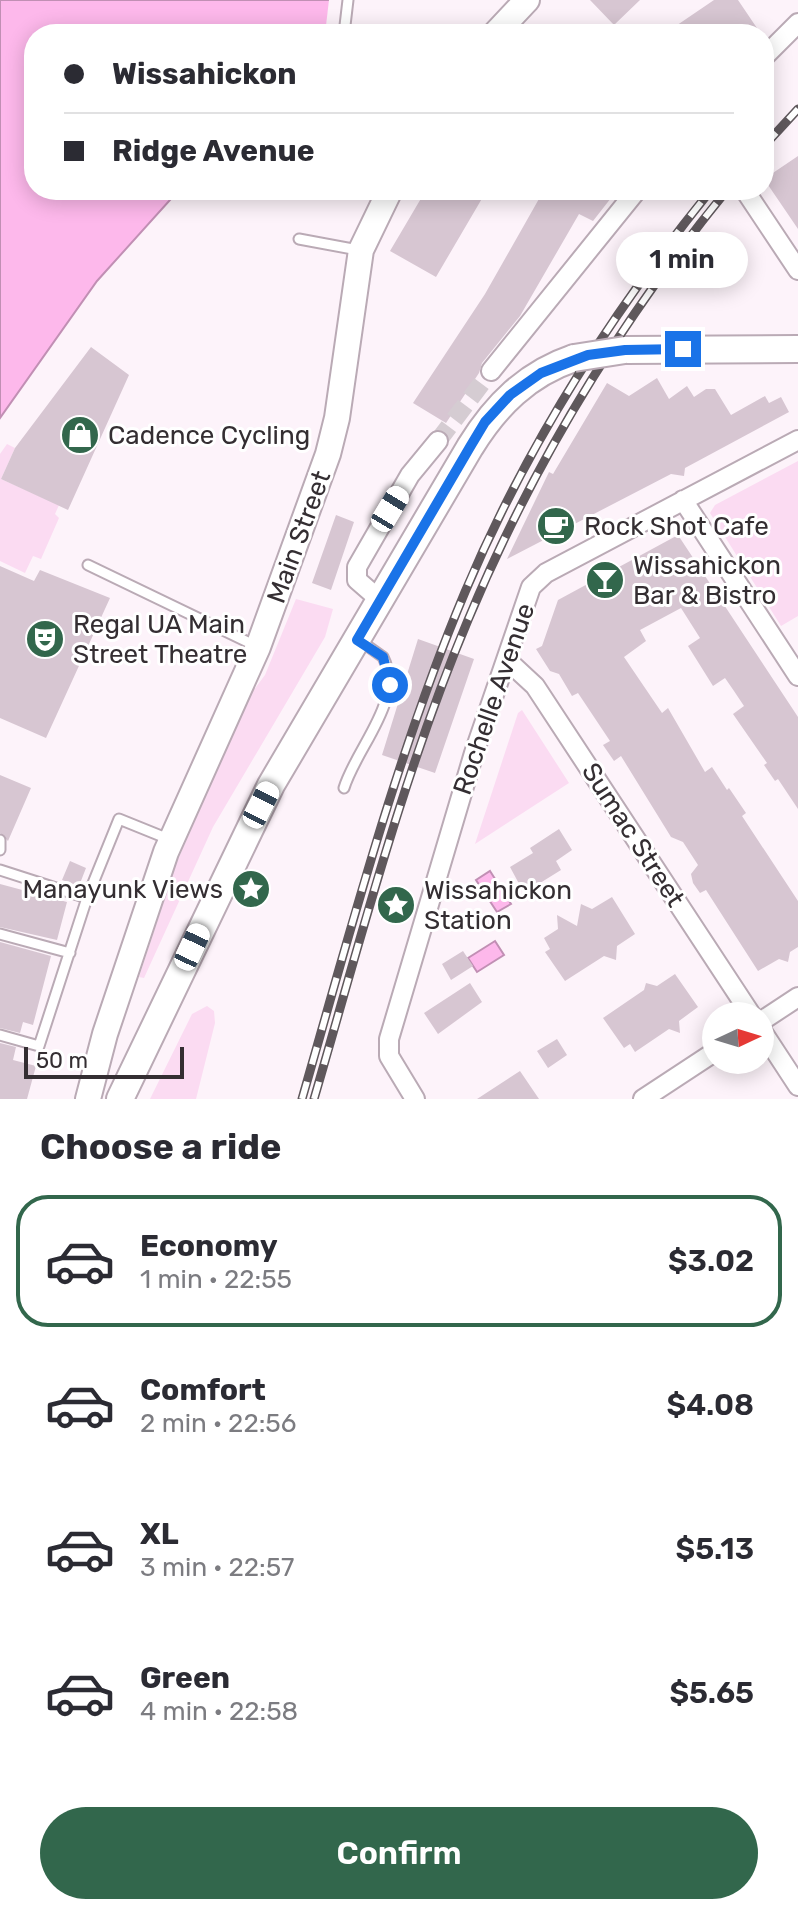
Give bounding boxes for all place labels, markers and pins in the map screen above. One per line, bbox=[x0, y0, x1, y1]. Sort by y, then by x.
shop icon: Cadence Cycling bbox=[59, 414, 101, 456]
place label: Cadence Cycling bbox=[108, 420, 310, 451]
cafe icon: Rock Shot Cafe bbox=[535, 505, 577, 547]
place label: Rock Shot Cafe bbox=[584, 511, 769, 542]
place label: Wissahickon Bar & Bistro bbox=[633, 550, 781, 611]
bar icon: Wissahickon Bar & Bistro bbox=[584, 559, 626, 601]
place label: Regal UA Main Street Theatre bbox=[73, 609, 247, 670]
theatre icon: Regal UA Main Street Theatre bbox=[24, 618, 66, 660]
place icon: Manayunk Views bbox=[230, 868, 272, 910]
place label: Manayunk Views bbox=[22, 874, 223, 905]
place label: Wissahickon Station bbox=[424, 875, 572, 936]
place icon: Wissahickon Station bbox=[375, 884, 417, 926]

